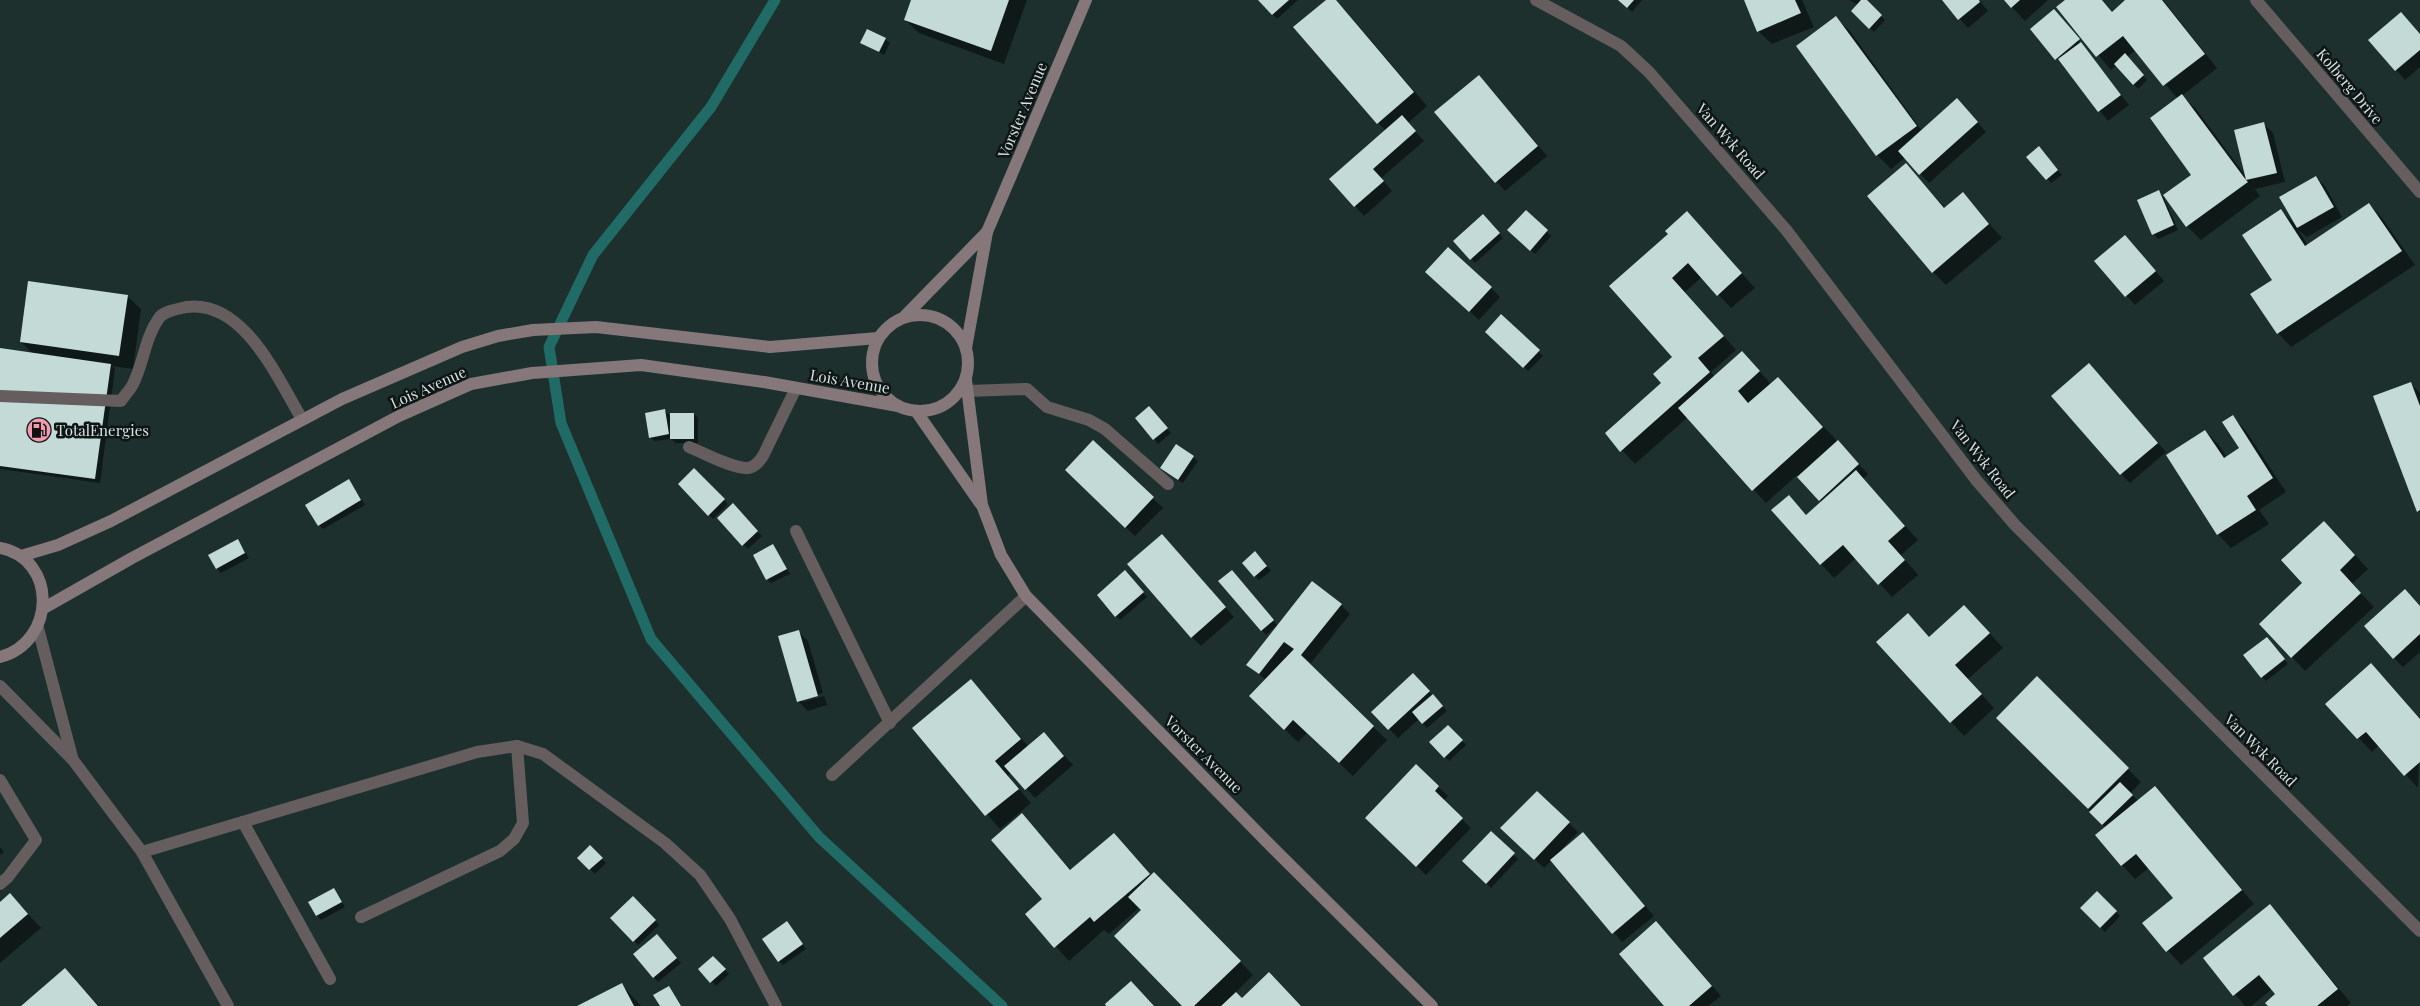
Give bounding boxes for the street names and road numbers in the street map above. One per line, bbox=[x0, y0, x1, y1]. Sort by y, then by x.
street label: Kolberg Drive bbox=[2312, 44, 2388, 128]
street label: Vorster Avenue bbox=[992, 59, 1051, 162]
street label: Van Wyk Road bbox=[1692, 98, 1770, 183]
street label: Lois Avenue bbox=[387, 361, 469, 413]
street label: Lois Avenue bbox=[808, 364, 892, 398]
street label: Van Wyk Road bbox=[1945, 415, 2020, 503]
street label: Van Wyk Road bbox=[2220, 709, 2302, 791]
street label: Vorster Avenue bbox=[1160, 710, 1247, 797]

